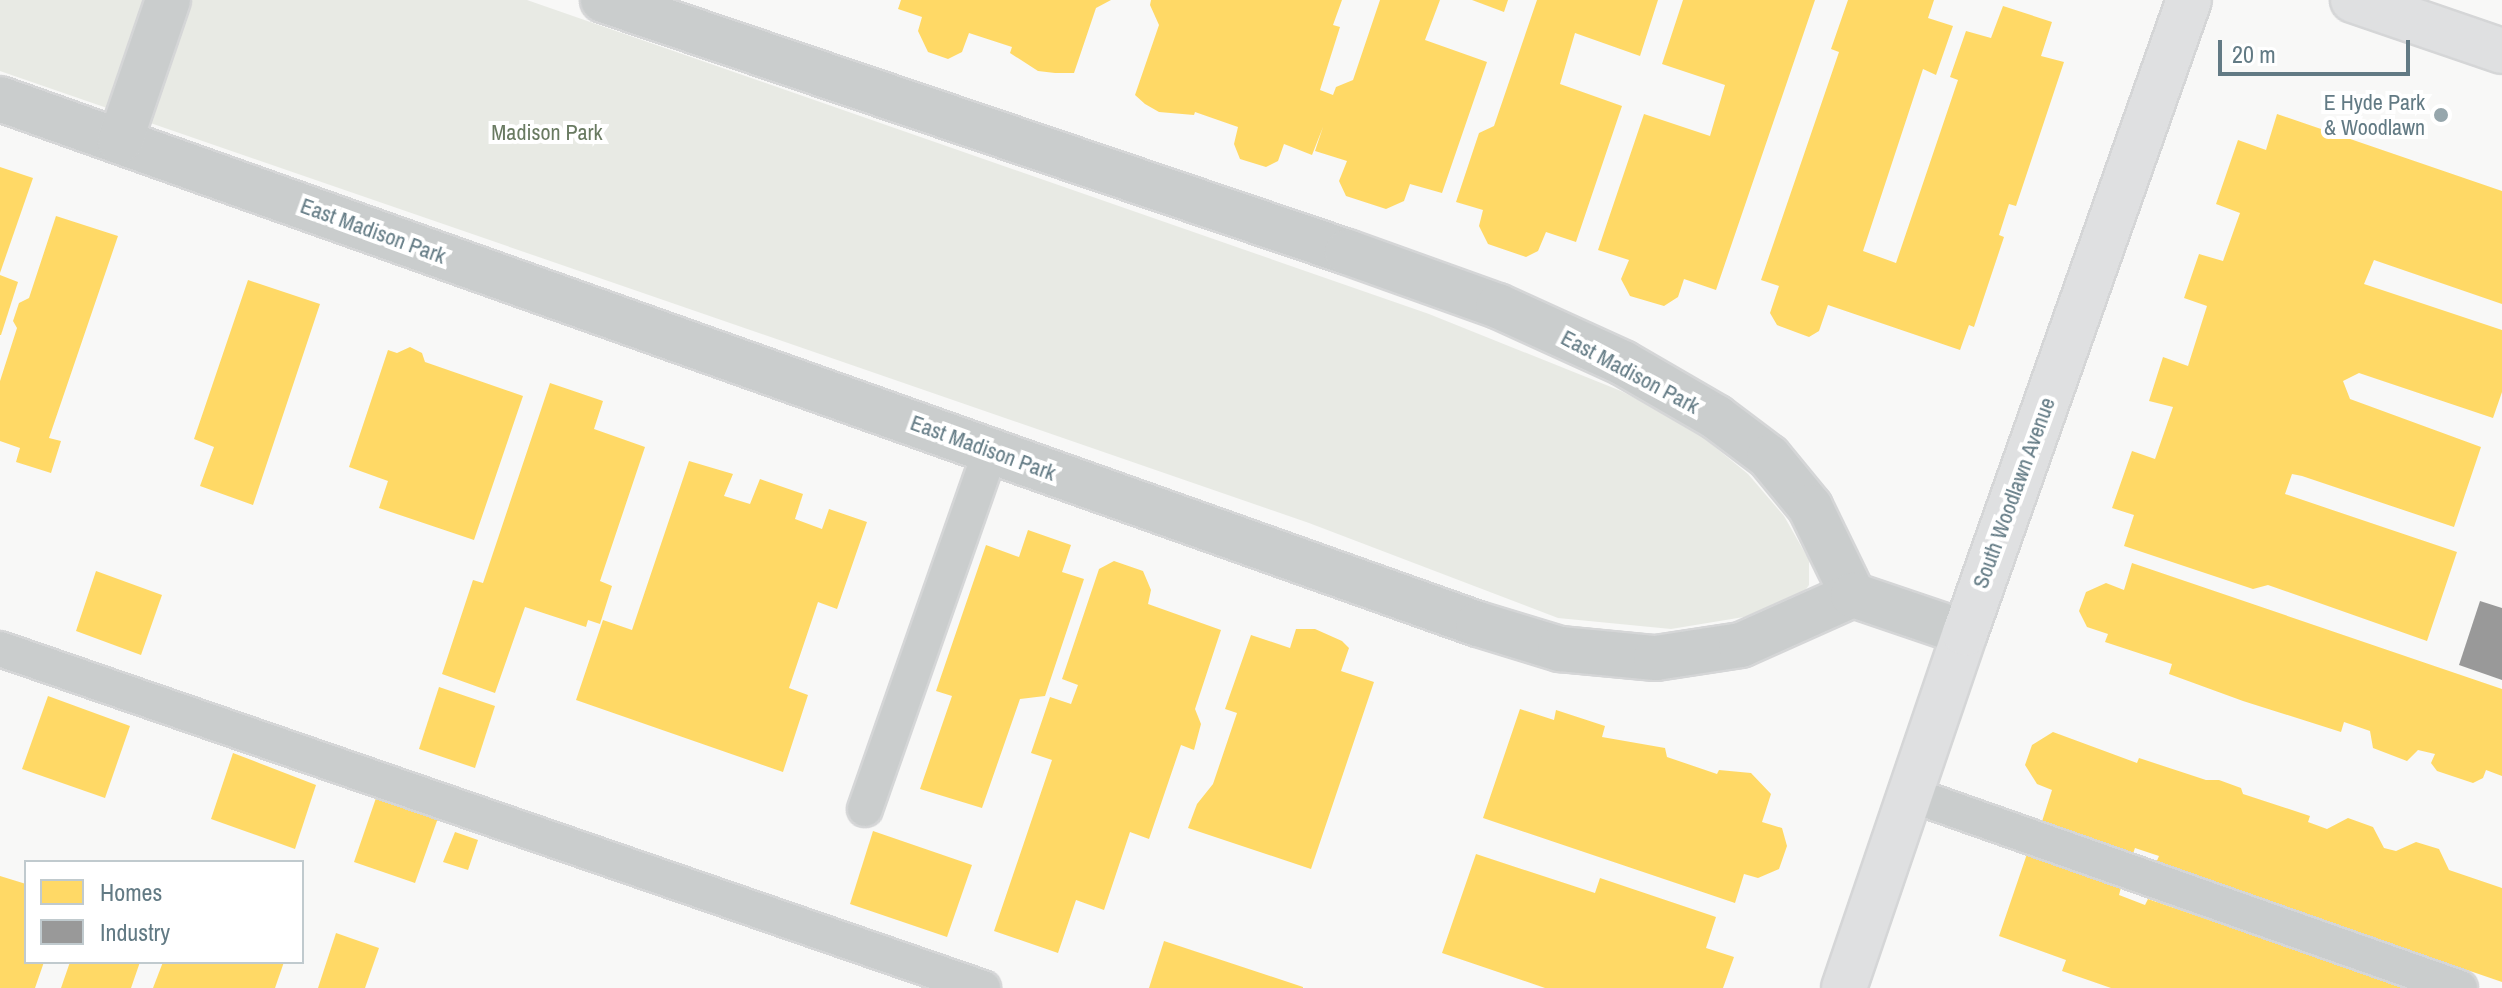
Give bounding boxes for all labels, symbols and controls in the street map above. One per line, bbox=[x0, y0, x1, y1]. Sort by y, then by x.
scale bar bbox=[2222, 24, 2414, 74]
text: 20 m bbox=[2232, 38, 2276, 70]
place label: E Hyde Park & Woodlawn bbox=[2324, 89, 2425, 140]
marker: E Hyde Park & Woodlawn bbox=[2432, 106, 2450, 124]
park label: Madison Park bbox=[491, 120, 603, 146]
street label: East Madison Park bbox=[297, 193, 449, 269]
street label: East Madison Park bbox=[1557, 325, 1703, 419]
street label: South Woodlawn Avenue bbox=[1967, 394, 2061, 592]
street label: East Madison Park bbox=[907, 410, 1059, 486]
legend bbox=[24, 860, 304, 964]
text: Homes bbox=[100, 876, 162, 908]
text: Industry bbox=[100, 916, 170, 948]

